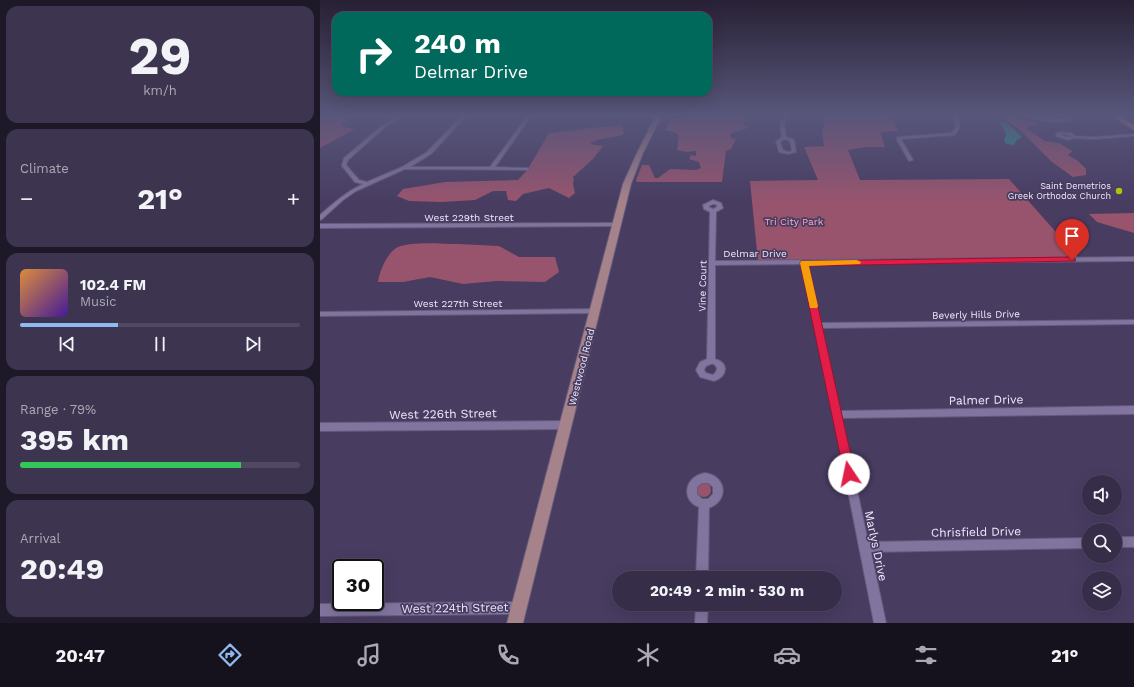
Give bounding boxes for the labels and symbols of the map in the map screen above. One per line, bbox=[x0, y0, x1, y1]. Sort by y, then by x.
place label: Saint Demetrios Greek Orthodox Church bbox=[1008, 181, 1111, 201]
marker: Saint Demetrios Greek Orthodox Church bbox=[1114, 186, 1124, 196]
street label: West 229th Street bbox=[424, 212, 515, 223]
park label: Tri City Park bbox=[764, 216, 824, 227]
pin bbox=[1055, 219, 1089, 260]
street label: Delmar Drive bbox=[723, 248, 787, 259]
street label: Vine Court bbox=[697, 259, 708, 312]
street label: West 227th Street bbox=[414, 298, 503, 309]
street label: Beverly Hills Drive bbox=[932, 308, 1020, 321]
street label: Westwood Road bbox=[567, 328, 596, 407]
street label: Palmer Drive bbox=[949, 392, 1024, 408]
street label: West 226th Street bbox=[389, 406, 497, 422]
position arrow bbox=[828, 453, 870, 495]
street label: Marlys Drive bbox=[862, 510, 890, 583]
street label: Chrisfield Drive bbox=[931, 524, 1021, 540]
speed limit sign: 30 bbox=[332, 559, 384, 611]
street label: West 224th Street bbox=[401, 600, 509, 616]

